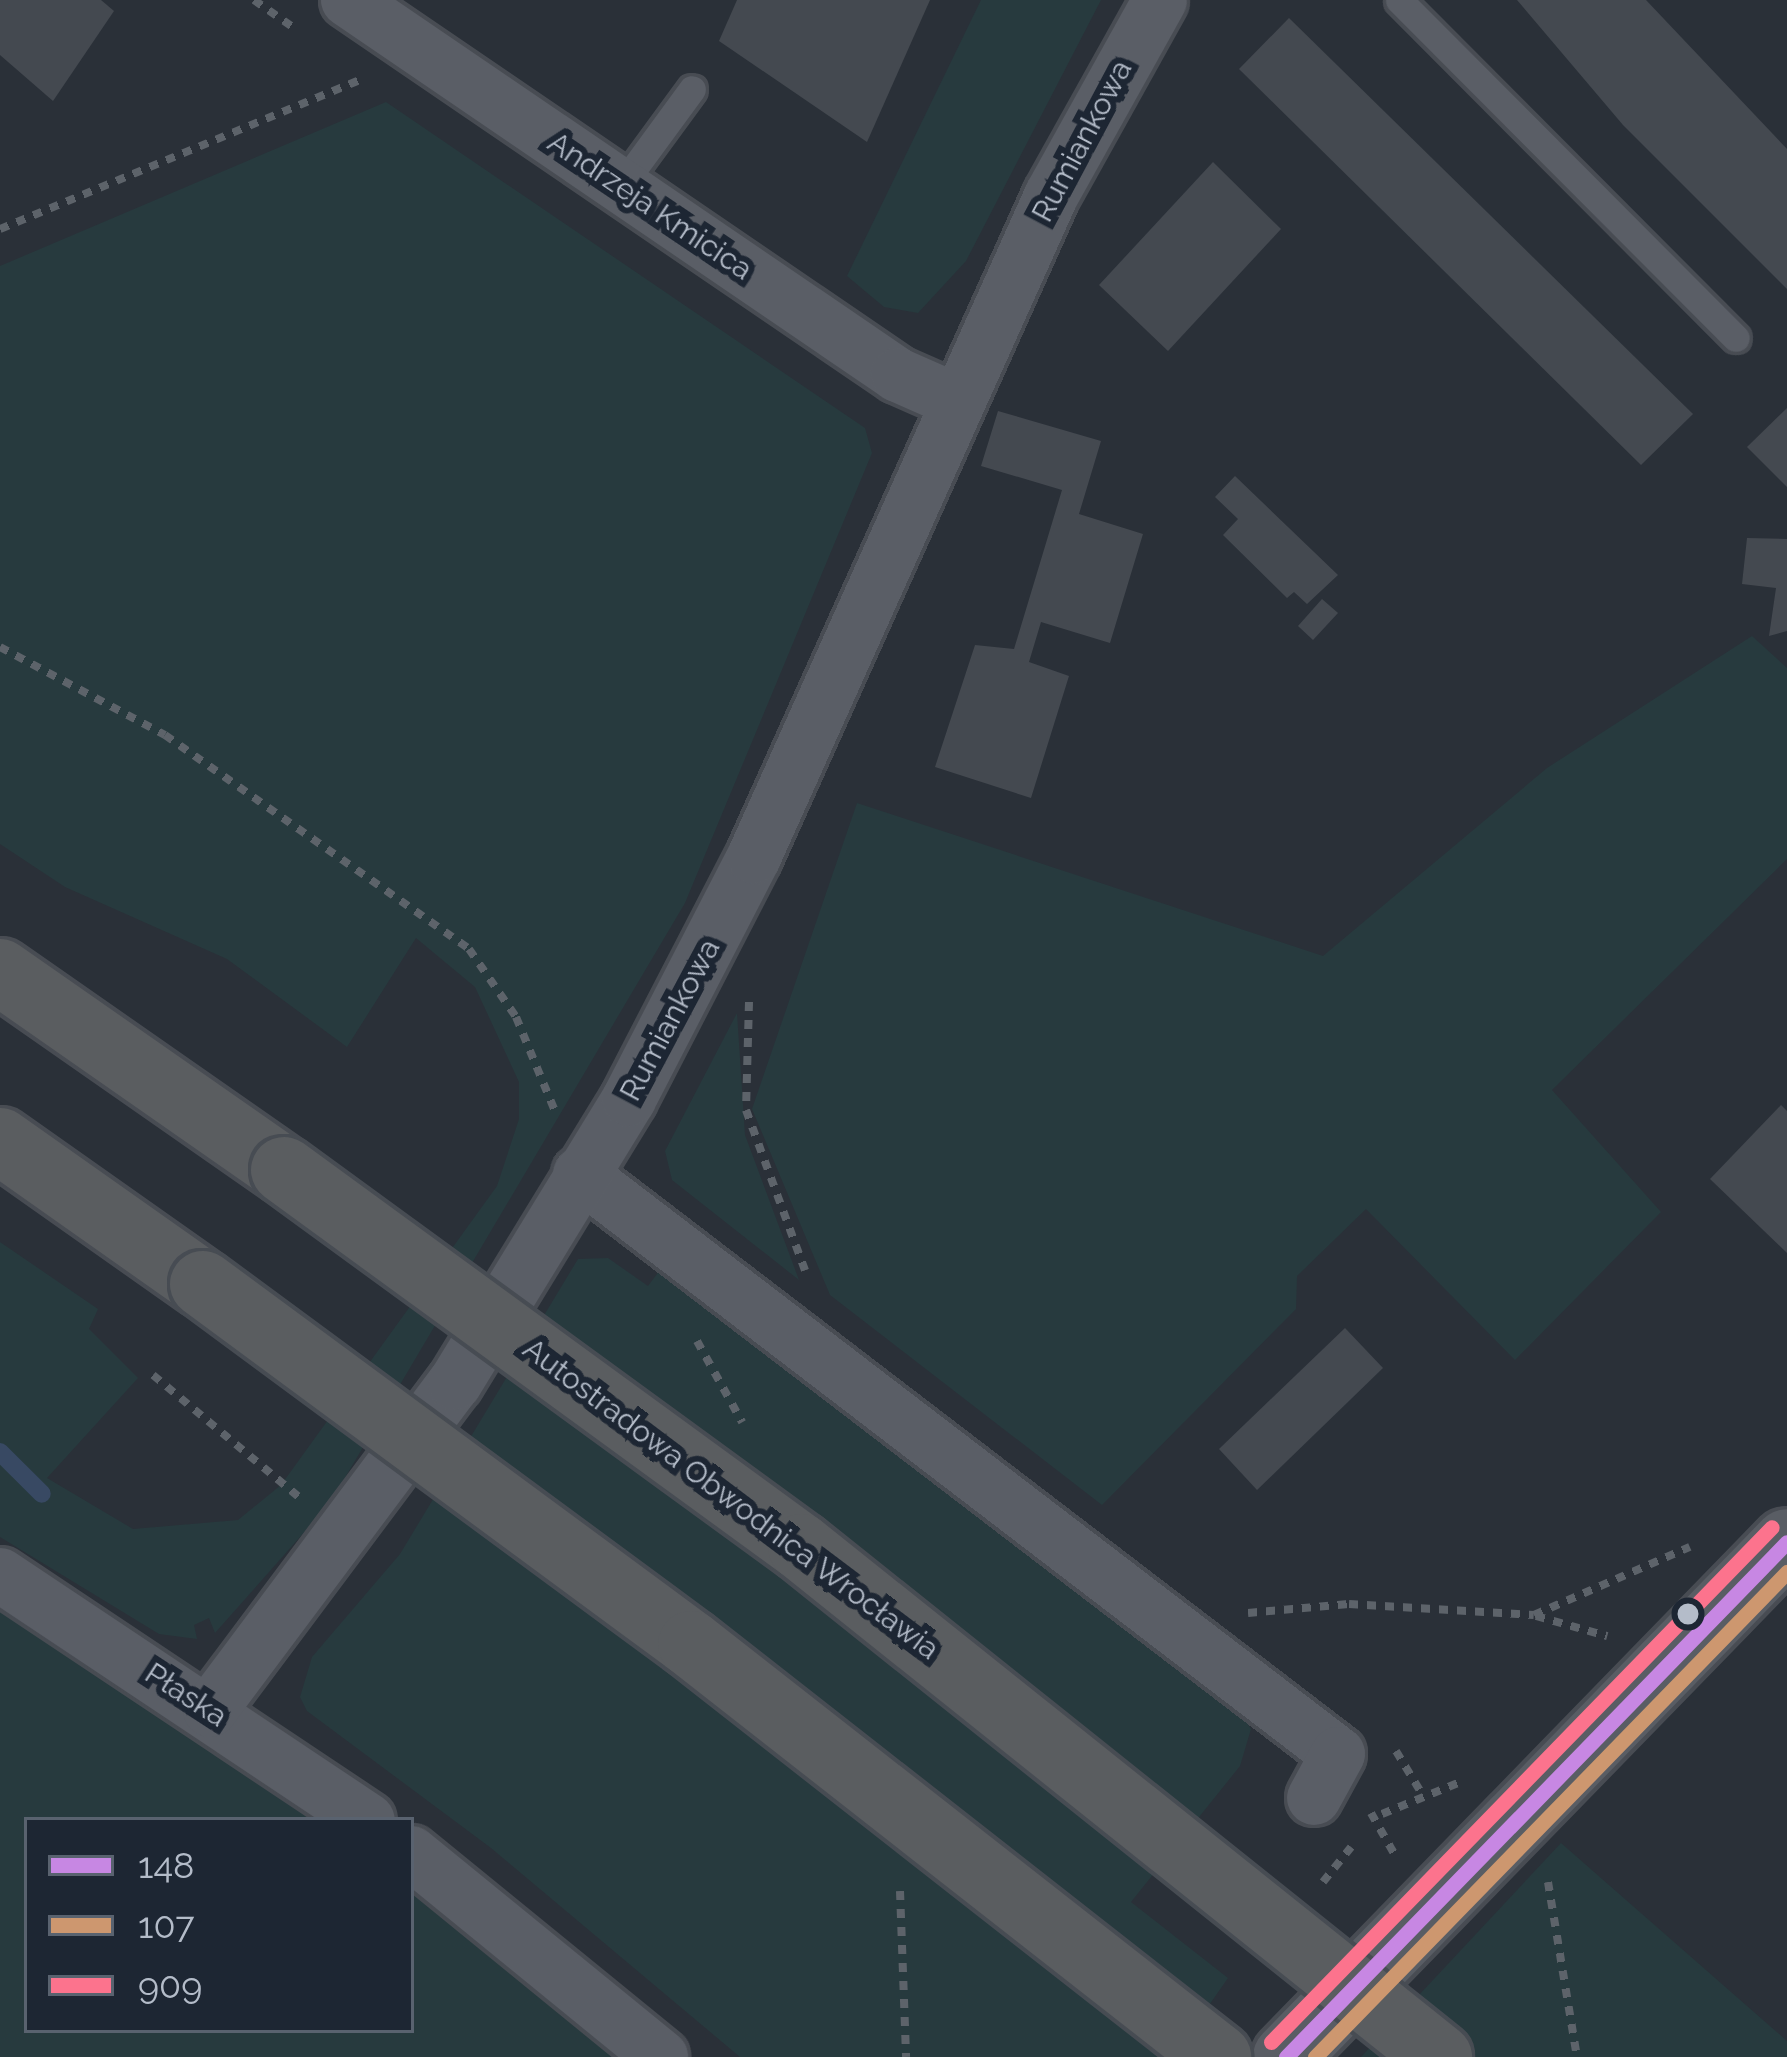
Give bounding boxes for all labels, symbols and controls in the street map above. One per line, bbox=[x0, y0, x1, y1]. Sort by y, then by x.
street label: Rumiankowa bbox=[1024, 54, 1140, 228]
street label: Andrzeja Kmicica bbox=[541, 124, 759, 288]
street label: Rumiankowa bbox=[612, 933, 728, 1107]
street label: Autostradowa Obwodnica Wrocławia bbox=[516, 1330, 946, 1668]
unlabelled marker bbox=[1677, 1603, 1699, 1625]
street label: Płaska bbox=[138, 1655, 234, 1735]
legend bbox=[24, 1817, 414, 2033]
text: 148 bbox=[138, 1844, 194, 1886]
text: 107 bbox=[138, 1904, 194, 1946]
text: 909 bbox=[138, 1964, 202, 2006]

